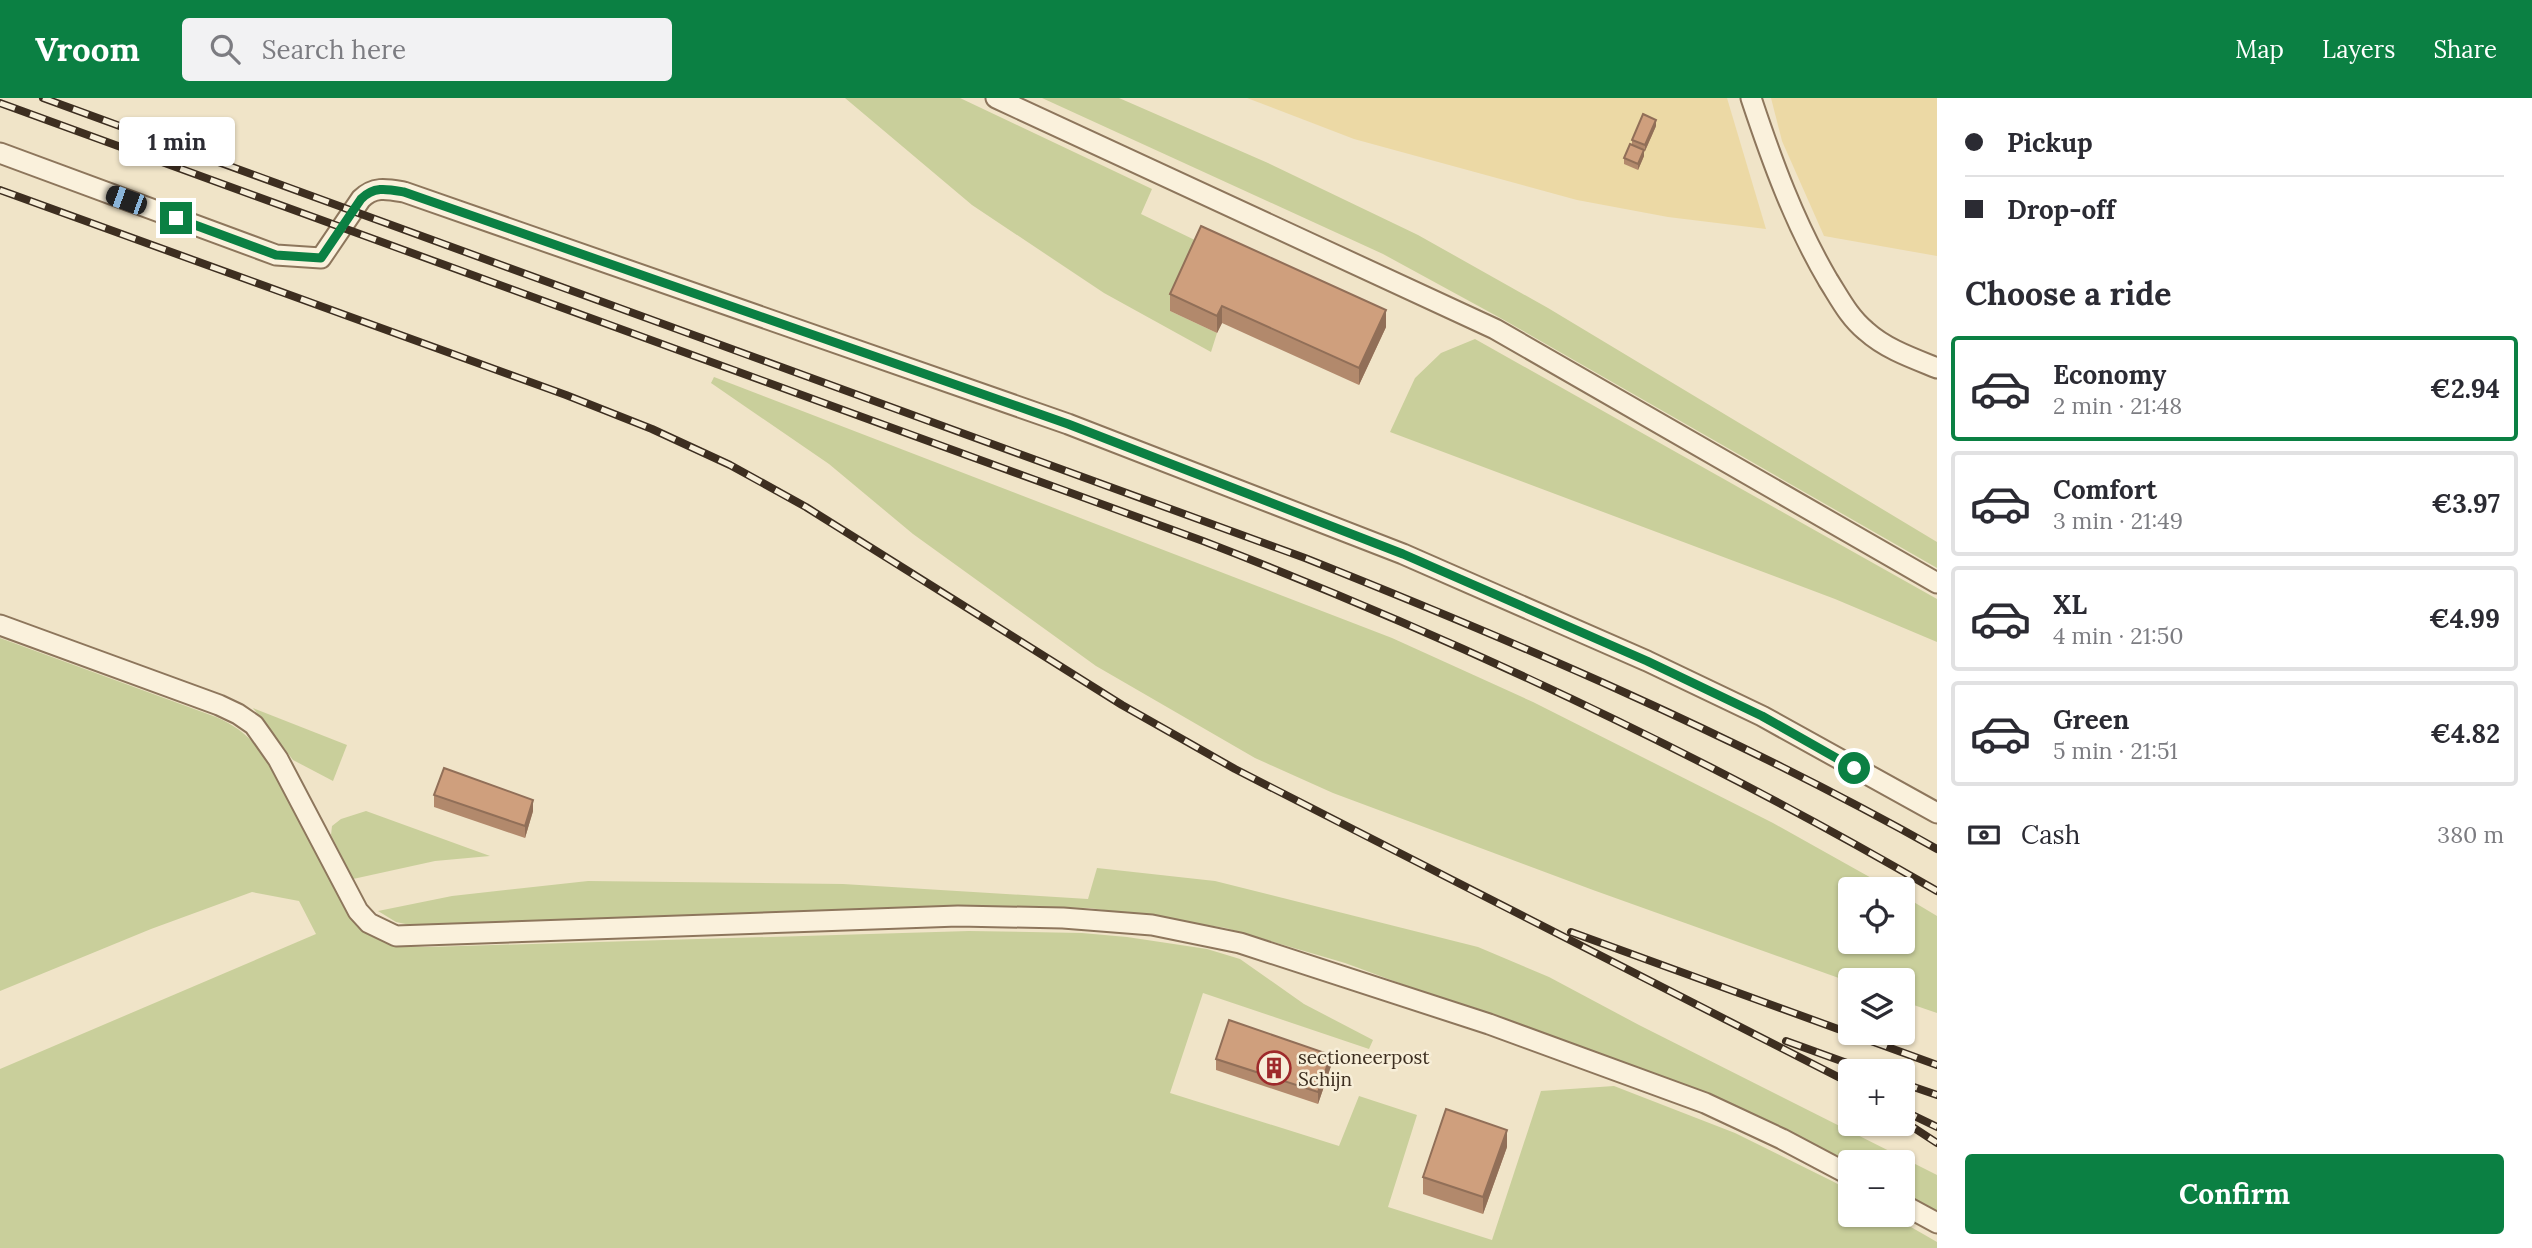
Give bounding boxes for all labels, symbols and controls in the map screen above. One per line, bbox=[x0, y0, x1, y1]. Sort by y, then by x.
search box bbox=[182, 18, 672, 81]
text: Vroom bbox=[35, 28, 140, 70]
icon: search bbox=[206, 30, 244, 68]
text: Search here bbox=[262, 33, 406, 66]
text: Map bbox=[2235, 34, 2284, 65]
text: Layers bbox=[2322, 34, 2395, 65]
text: Share bbox=[2433, 34, 2497, 65]
callout: 1 min bbox=[118, 116, 234, 166]
text: Pickup bbox=[2007, 126, 2093, 159]
text: 1 min bbox=[148, 127, 206, 156]
car bbox=[103, 183, 150, 217]
text: Drop-off bbox=[2007, 193, 2115, 226]
route end bbox=[160, 202, 192, 234]
text: Choose a ride bbox=[1965, 273, 2172, 314]
icon: car bbox=[1969, 357, 2032, 420]
text: Economy bbox=[2053, 358, 2166, 391]
text: €2.94 bbox=[2430, 372, 2500, 405]
text: 2 min · 21:48 bbox=[2053, 391, 2182, 420]
icon: car bbox=[1969, 472, 2032, 535]
text: Comfort bbox=[2053, 473, 2157, 506]
text: €3.97 bbox=[2431, 487, 2500, 520]
text: 3 min · 21:49 bbox=[2053, 506, 2183, 535]
icon: car bbox=[1969, 587, 2032, 650]
text: XL bbox=[2053, 588, 2087, 621]
text: €4.99 bbox=[2429, 602, 2500, 635]
text: 4 min · 21:50 bbox=[2053, 621, 2184, 650]
icon: car bbox=[1969, 702, 2032, 765]
text: Green bbox=[2053, 703, 2129, 736]
text: €4.82 bbox=[2430, 717, 2500, 750]
text: 5 min · 21:51 bbox=[2053, 736, 2178, 765]
route start bbox=[1838, 752, 1870, 784]
icon: cash bbox=[1965, 816, 2003, 854]
text: Cash bbox=[2021, 818, 2080, 851]
text: 380 m bbox=[2437, 820, 2504, 849]
map controls bbox=[1838, 877, 1915, 1227]
button: locate bbox=[1838, 877, 1915, 954]
button: layers bbox=[1838, 968, 1915, 1045]
place label: sectioneerpost Schijn bbox=[1298, 1045, 1430, 1091]
building icon: sectioneerpost Schijn bbox=[1255, 1049, 1293, 1087]
button: + bbox=[1838, 1059, 1915, 1136]
button: − bbox=[1838, 1150, 1915, 1227]
button: Confirm bbox=[1965, 1154, 2504, 1234]

